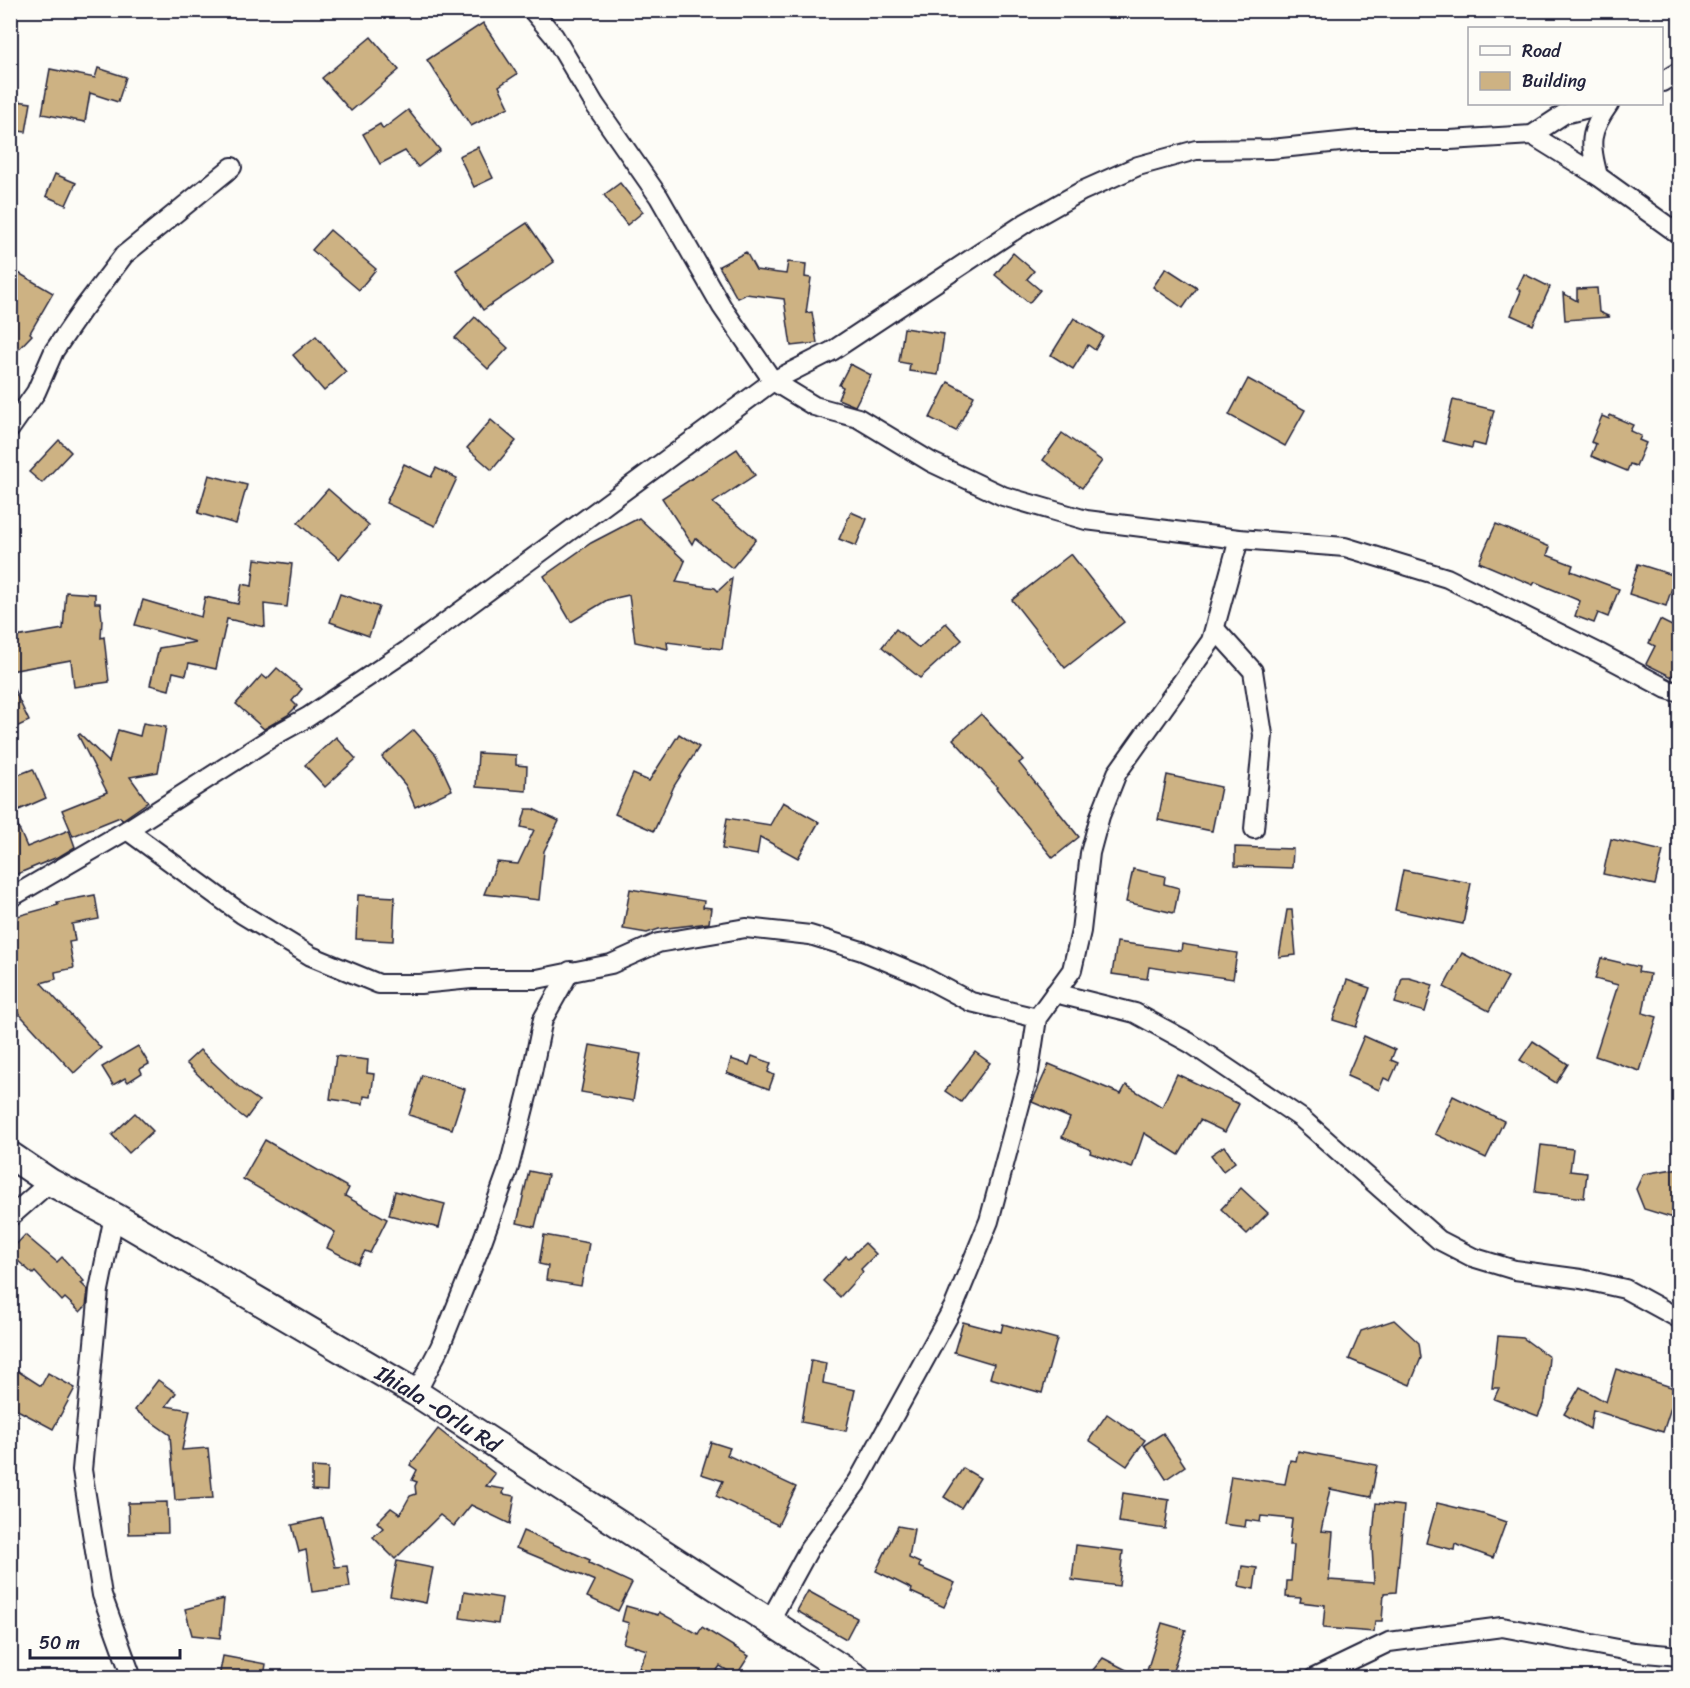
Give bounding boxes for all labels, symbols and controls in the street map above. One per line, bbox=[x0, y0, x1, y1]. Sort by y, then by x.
legend bbox=[1468, 27, 1663, 105]
text: Road bbox=[1522, 35, 1562, 67]
text: Building bbox=[1522, 65, 1586, 97]
street label: Ihiala -Orlu Rd bbox=[367, 1354, 510, 1464]
scale bar bbox=[30, 1622, 180, 1660]
text: 50 m bbox=[39, 1627, 80, 1659]

